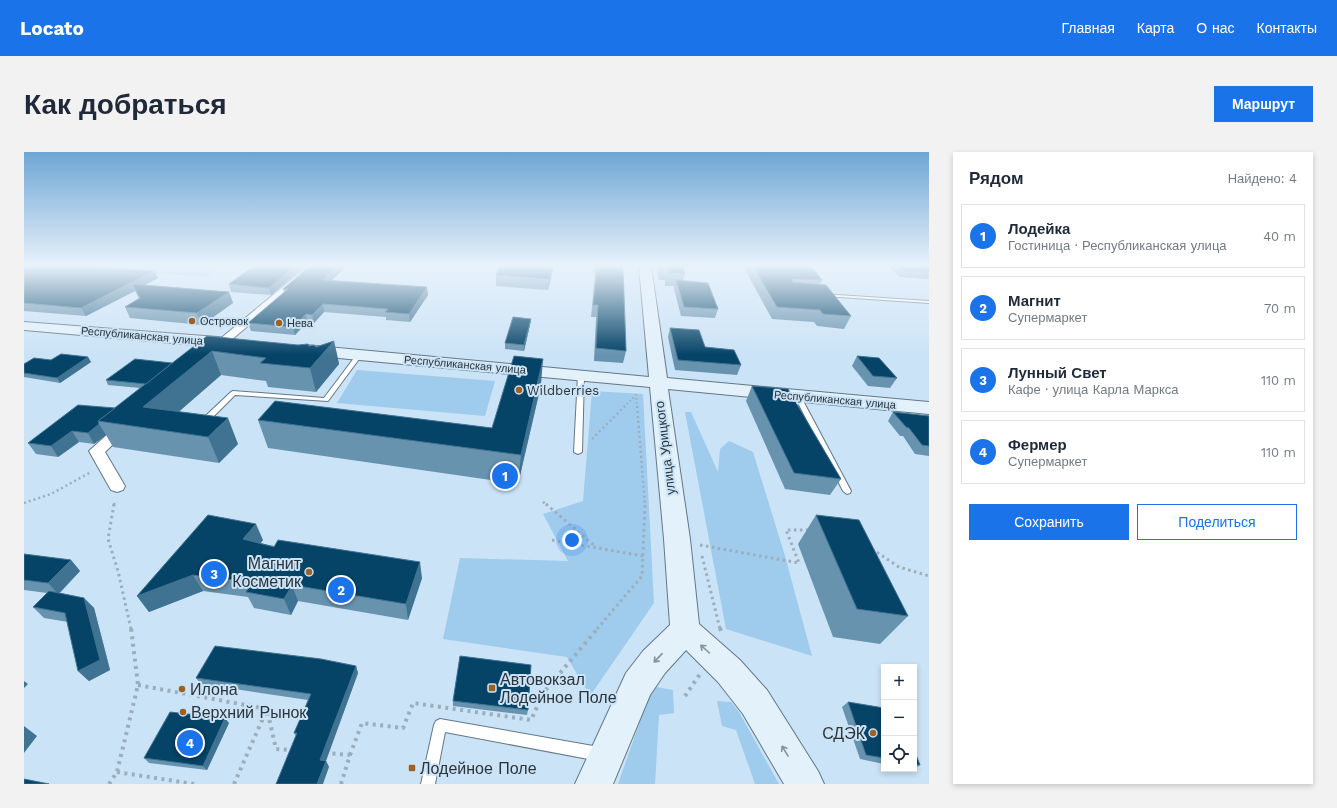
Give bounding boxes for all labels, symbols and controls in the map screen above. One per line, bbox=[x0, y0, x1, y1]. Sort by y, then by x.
text: Locato bbox=[20, 17, 84, 40]
text: Главная bbox=[1062, 20, 1115, 36]
text: Карта bbox=[1137, 20, 1174, 36]
text: О нас bbox=[1196, 20, 1235, 36]
text: Контакты bbox=[1257, 20, 1317, 36]
button: Маршрут bbox=[1214, 86, 1313, 122]
text: Как добраться bbox=[24, 88, 227, 121]
text: Рядом bbox=[969, 168, 1024, 188]
text: Найдено: 4 bbox=[1228, 171, 1297, 186]
text: Лодейка bbox=[1008, 220, 1070, 238]
text: 1 bbox=[980, 229, 986, 244]
text: 40 m bbox=[1263, 229, 1296, 244]
text: Гостиница · Республиканская улица bbox=[1008, 238, 1227, 253]
text: Магнит bbox=[1008, 292, 1061, 310]
text: 2 bbox=[979, 301, 987, 316]
text: 70 m bbox=[1264, 301, 1296, 316]
text: Супермаркет bbox=[1008, 310, 1087, 325]
place label: Островок bbox=[200, 315, 248, 328]
marker: Островок bbox=[187, 316, 197, 326]
place label: Нева bbox=[287, 317, 314, 330]
marker: Нева bbox=[274, 318, 284, 328]
street label: Республиканская улица bbox=[81, 324, 204, 348]
street label: Республиканская улица bbox=[404, 353, 527, 377]
text: Лунный Свет bbox=[1008, 364, 1107, 382]
text: 3 bbox=[979, 373, 987, 388]
text: 110 m bbox=[1261, 373, 1296, 388]
text: Кафе · улица Карла Маркса bbox=[1008, 382, 1179, 397]
place label: Wildberries bbox=[527, 383, 599, 398]
marker: Wildberries bbox=[514, 385, 524, 395]
street label: Республиканская улица bbox=[774, 388, 897, 412]
street label: улица Урицкого bbox=[652, 400, 678, 496]
text: Фермер bbox=[1008, 436, 1067, 454]
text: 4 bbox=[979, 445, 987, 460]
text: 110 m bbox=[1261, 445, 1296, 460]
text: Супермаркет bbox=[1008, 454, 1087, 469]
pin: 1 bbox=[492, 461, 518, 491]
button: Сохранить bbox=[969, 504, 1129, 540]
button: Поделиться bbox=[1137, 504, 1297, 540]
your location bbox=[562, 530, 582, 550]
place label: Магнит Косметик bbox=[232, 554, 302, 591]
pin: 3 bbox=[201, 559, 227, 589]
marker: Магнит Косметик bbox=[304, 567, 314, 577]
pin: 2 bbox=[328, 575, 354, 605]
one-way arrow bbox=[700, 644, 710, 654]
one-way arrow bbox=[654, 653, 663, 663]
map controls bbox=[881, 664, 917, 772]
button: + bbox=[881, 664, 917, 700]
place label: Автовокзал Лодейное Поле bbox=[500, 670, 617, 707]
place label: Илона bbox=[190, 680, 238, 699]
marker: Автовокзал Лодейное Поле bbox=[487, 683, 497, 693]
marker: Илона bbox=[177, 684, 187, 694]
button: − bbox=[881, 700, 917, 736]
place label: Верхний Рынок bbox=[191, 703, 307, 722]
marker: Верхний Рынок bbox=[178, 707, 188, 717]
place label: СДЭК bbox=[822, 724, 866, 743]
pin: 4 bbox=[177, 728, 203, 758]
marker: СДЭК bbox=[868, 728, 878, 738]
button: locate bbox=[881, 736, 917, 772]
one-way arrow bbox=[780, 745, 788, 757]
place label: Лодейное Поле bbox=[420, 759, 537, 778]
marker: Лодейное Поле bbox=[407, 763, 417, 773]

